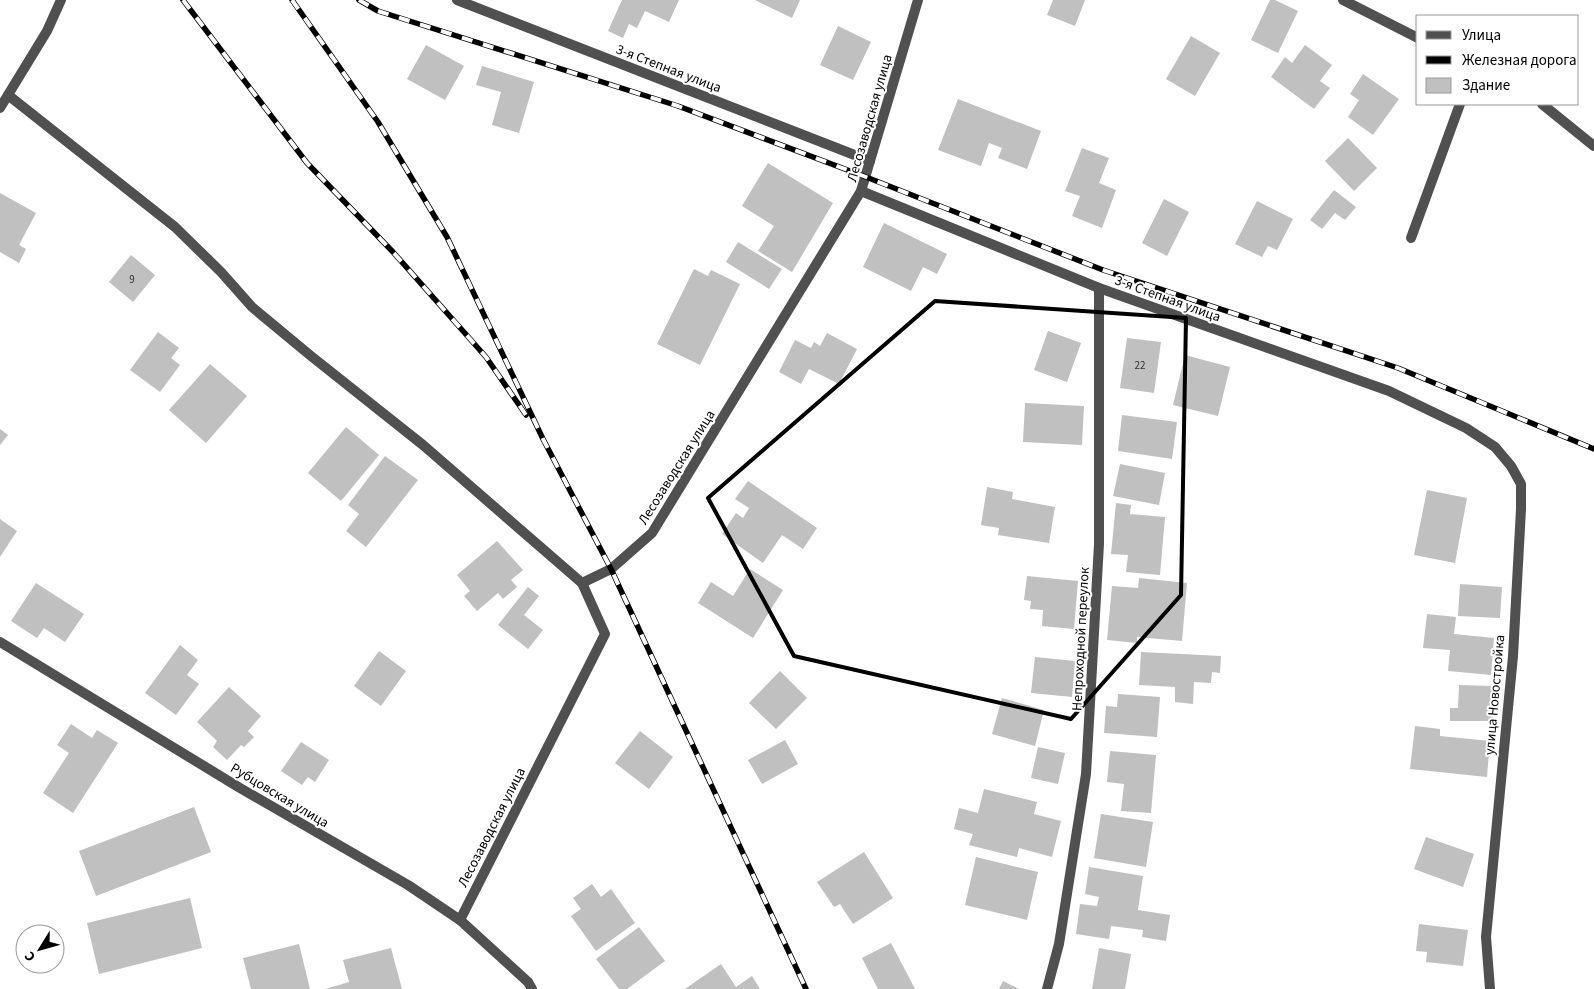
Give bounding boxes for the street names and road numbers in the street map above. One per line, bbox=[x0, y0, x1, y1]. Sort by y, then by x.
street label: 3-я Степная улица bbox=[613, 40, 724, 98]
street label: Лесозаводская улица bbox=[842, 52, 898, 184]
street label: 3-я Степная улица bbox=[1112, 270, 1223, 327]
street label: Лесозаводская улица bbox=[633, 406, 720, 529]
street label: Непроходной переулок bbox=[1067, 567, 1095, 711]
street label: улица Новостройка bbox=[1480, 634, 1510, 756]
street label: Рубцовская улица bbox=[227, 759, 332, 833]
street label: Лесозаводская улица bbox=[453, 764, 531, 891]

